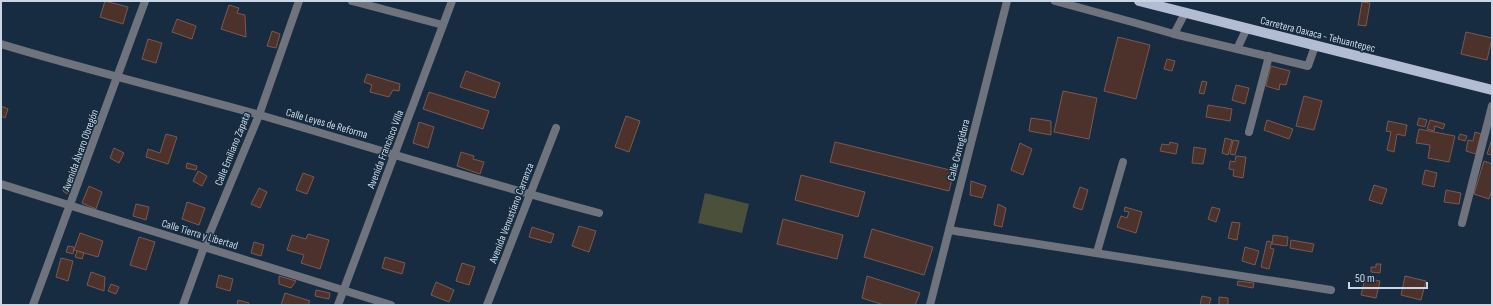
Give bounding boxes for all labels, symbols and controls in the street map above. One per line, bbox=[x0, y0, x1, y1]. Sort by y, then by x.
street label: Carretera Oaxaca - Tehuantepec bbox=[1259, 14, 1377, 55]
street label: Calle Leyes de Reforma bbox=[285, 106, 369, 141]
street label: Avenida Álvaro Obregón bbox=[59, 107, 101, 194]
street label: Avenida Francisco Villa bbox=[364, 108, 406, 191]
street label: Calle Emiliano Zapata bbox=[212, 111, 253, 188]
street label: Calle Corregidora bbox=[945, 118, 972, 182]
street label: Avenida Venustiano Carranza bbox=[486, 161, 537, 266]
street label: Calle Tierra y Libertad bbox=[160, 217, 240, 252]
scale bar bbox=[1349, 264, 1427, 290]
text: 50 m bbox=[1355, 271, 1375, 286]

